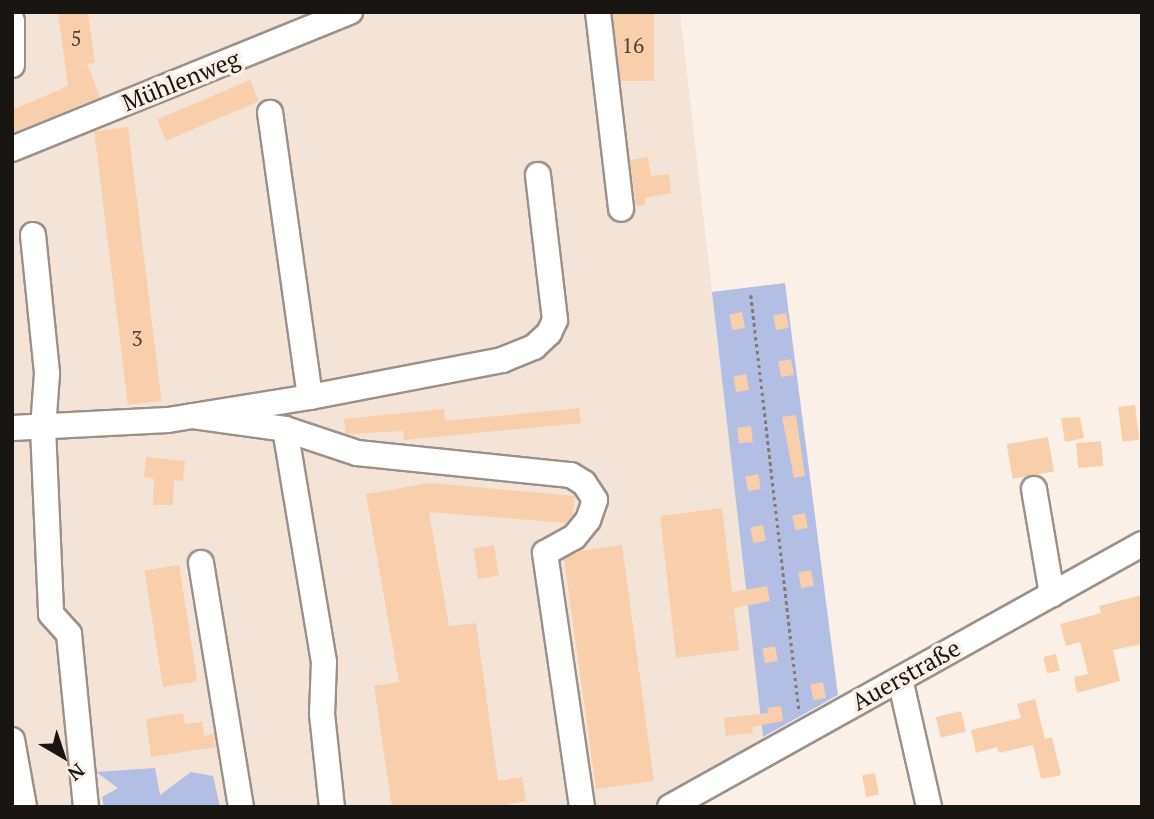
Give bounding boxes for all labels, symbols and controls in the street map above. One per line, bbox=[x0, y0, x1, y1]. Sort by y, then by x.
house number: 5 bbox=[70, 25, 82, 51]
house number: 16 bbox=[622, 32, 644, 58]
street label: Mühlenweg bbox=[118, 44, 244, 118]
house number: 3 bbox=[131, 325, 143, 351]
street label: Auerstraße bbox=[847, 633, 965, 717]
north arrow bbox=[28, 721, 98, 791]
text: N bbox=[63, 758, 90, 787]

